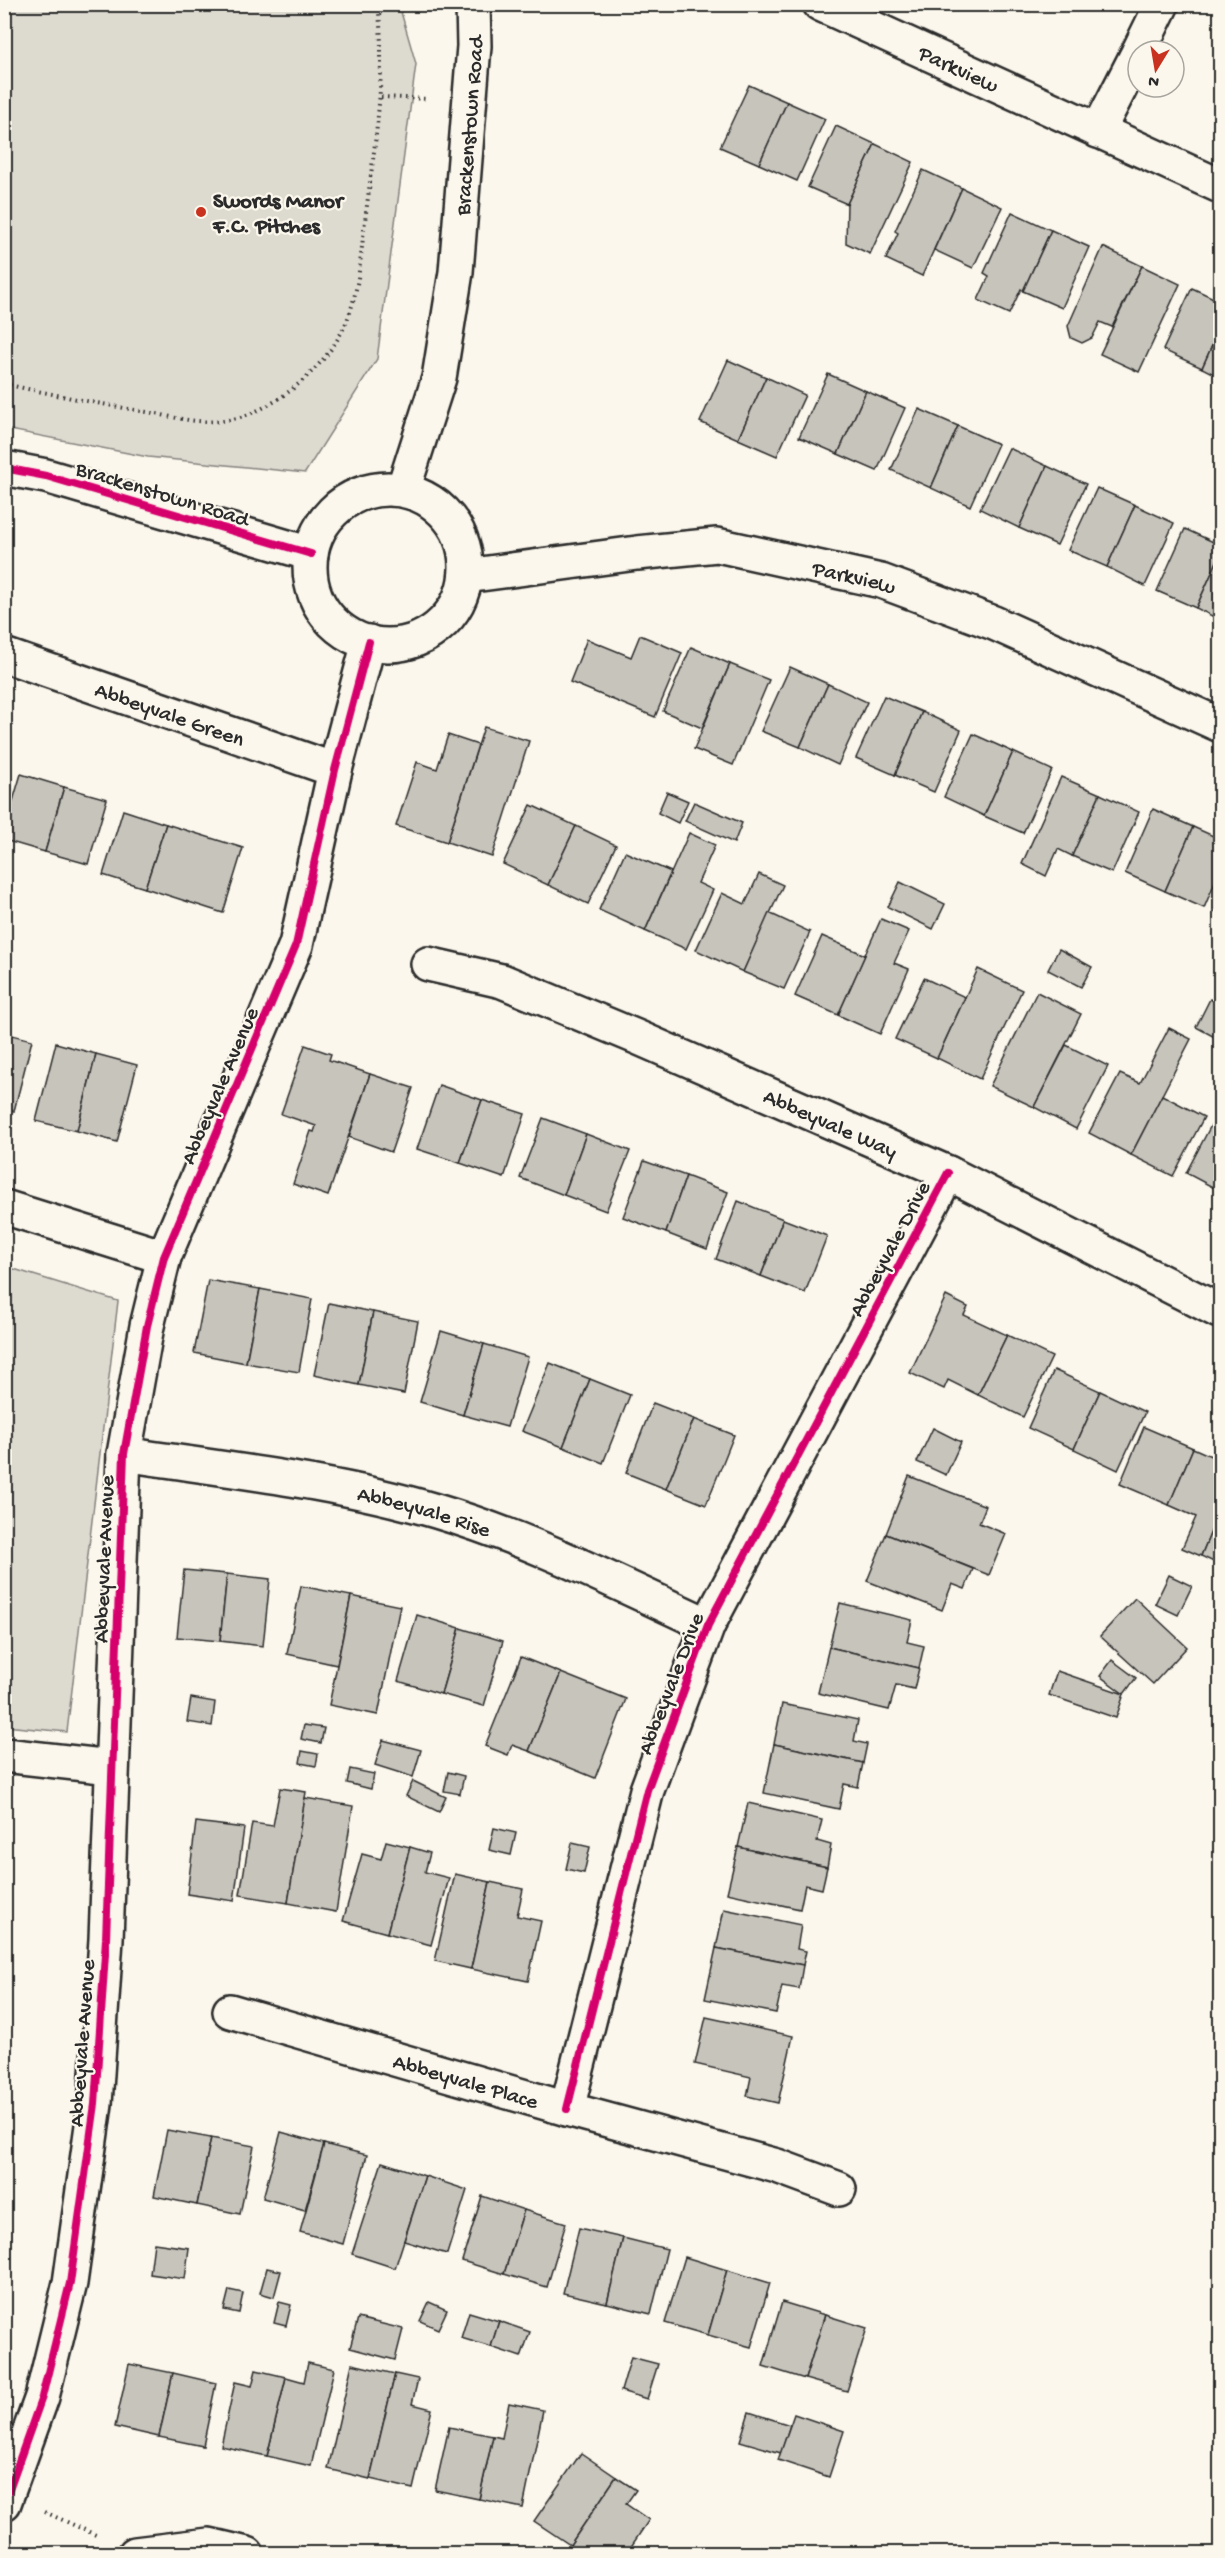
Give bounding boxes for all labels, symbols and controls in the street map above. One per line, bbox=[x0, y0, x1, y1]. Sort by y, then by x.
street label: Brackenstown Road bbox=[451, 33, 491, 217]
north arrow bbox=[1126, 39, 1186, 99]
street label: Parkview bbox=[913, 41, 1002, 100]
text: N bbox=[1146, 70, 1161, 91]
place label: Swords Manor F.C. Pitches bbox=[212, 190, 345, 241]
marker: Swords Manor F.C. Pitches bbox=[194, 205, 208, 219]
street label: Brackenstown Road bbox=[71, 457, 254, 535]
street label: Parkview bbox=[809, 557, 899, 602]
street label: Abbeyvale Green bbox=[91, 679, 248, 755]
street label: Abbeyvale Avenue bbox=[177, 1004, 267, 1169]
street label: Abbeyvale Way bbox=[759, 1085, 901, 1166]
street label: Abbeyvale Drive bbox=[845, 1177, 938, 1322]
street label: Abbeyvale Avenue bbox=[90, 1474, 122, 1643]
street label: Abbeyvale Rise bbox=[355, 1483, 494, 1545]
street label: Abbeyvale Drive bbox=[634, 1609, 712, 1759]
street label: Abbeyvale Avenue bbox=[65, 1958, 103, 2128]
street label: Abbeyvale Place bbox=[390, 2050, 541, 2117]

